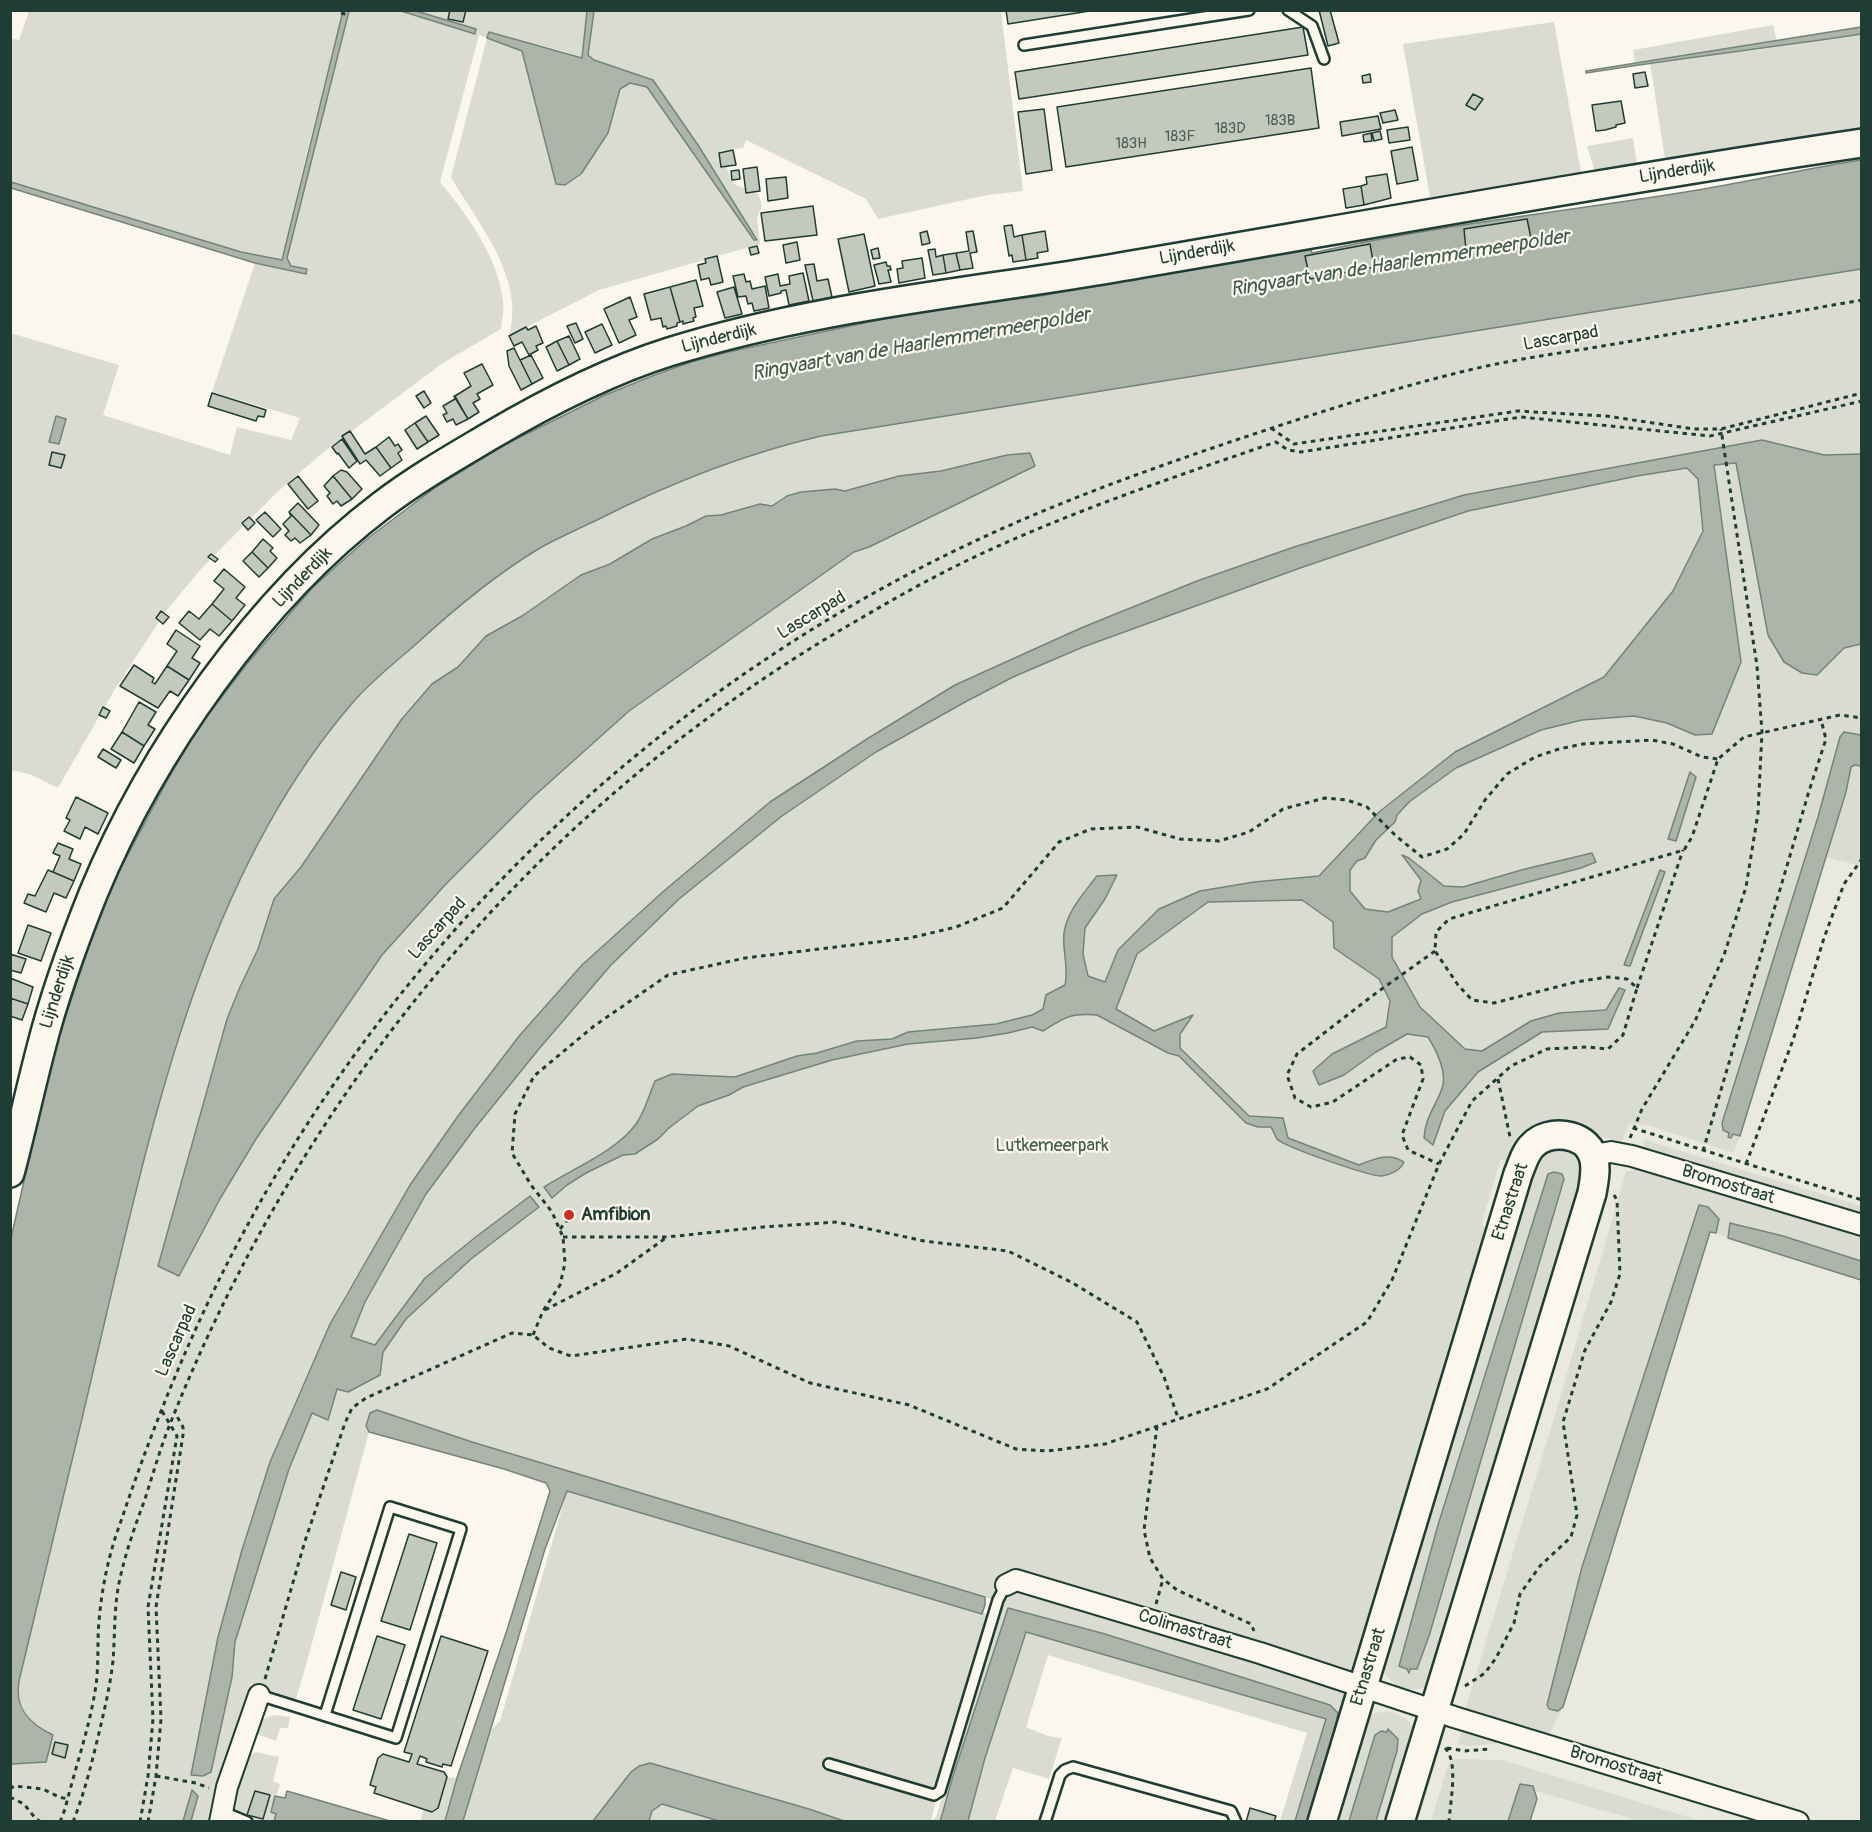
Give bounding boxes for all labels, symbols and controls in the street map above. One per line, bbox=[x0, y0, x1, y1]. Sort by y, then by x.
house number: 183B bbox=[1265, 112, 1295, 130]
house number: 183D bbox=[1214, 120, 1246, 138]
house number: 183F bbox=[1165, 128, 1195, 146]
house number: 183H bbox=[1115, 135, 1147, 153]
street label: Lijnderdijk bbox=[1638, 155, 1716, 189]
water label: Ringvaart van de Haarlemmermeerpolder bbox=[1229, 225, 1571, 303]
street label: Lijnderdijk bbox=[1158, 236, 1236, 270]
water label: Ringvaart van de Haarlemmermeerpolder bbox=[750, 303, 1092, 387]
street label: Lijnderdijk bbox=[679, 319, 759, 359]
street label: Lascarpad bbox=[1522, 322, 1600, 356]
street label: Lijnderdijk bbox=[269, 543, 337, 613]
street label: Lascarpad bbox=[774, 587, 850, 645]
street label: Lascarpad bbox=[404, 893, 472, 965]
street label: Lijnderdijk bbox=[36, 952, 80, 1032]
park label: Lutkemeerpark bbox=[995, 1135, 1109, 1157]
street label: Etnastraat bbox=[1488, 1160, 1534, 1244]
street label: Bromostraat bbox=[1679, 1161, 1777, 1209]
place label: Amfibion bbox=[581, 1204, 651, 1226]
marker: Amfibion bbox=[562, 1208, 576, 1222]
street label: Lascarpad bbox=[152, 1302, 202, 1380]
street label: Colimastraat bbox=[1135, 1605, 1235, 1655]
street label: Etnastraat bbox=[1347, 1625, 1391, 1709]
street label: Bromostraat bbox=[1567, 1742, 1665, 1790]

